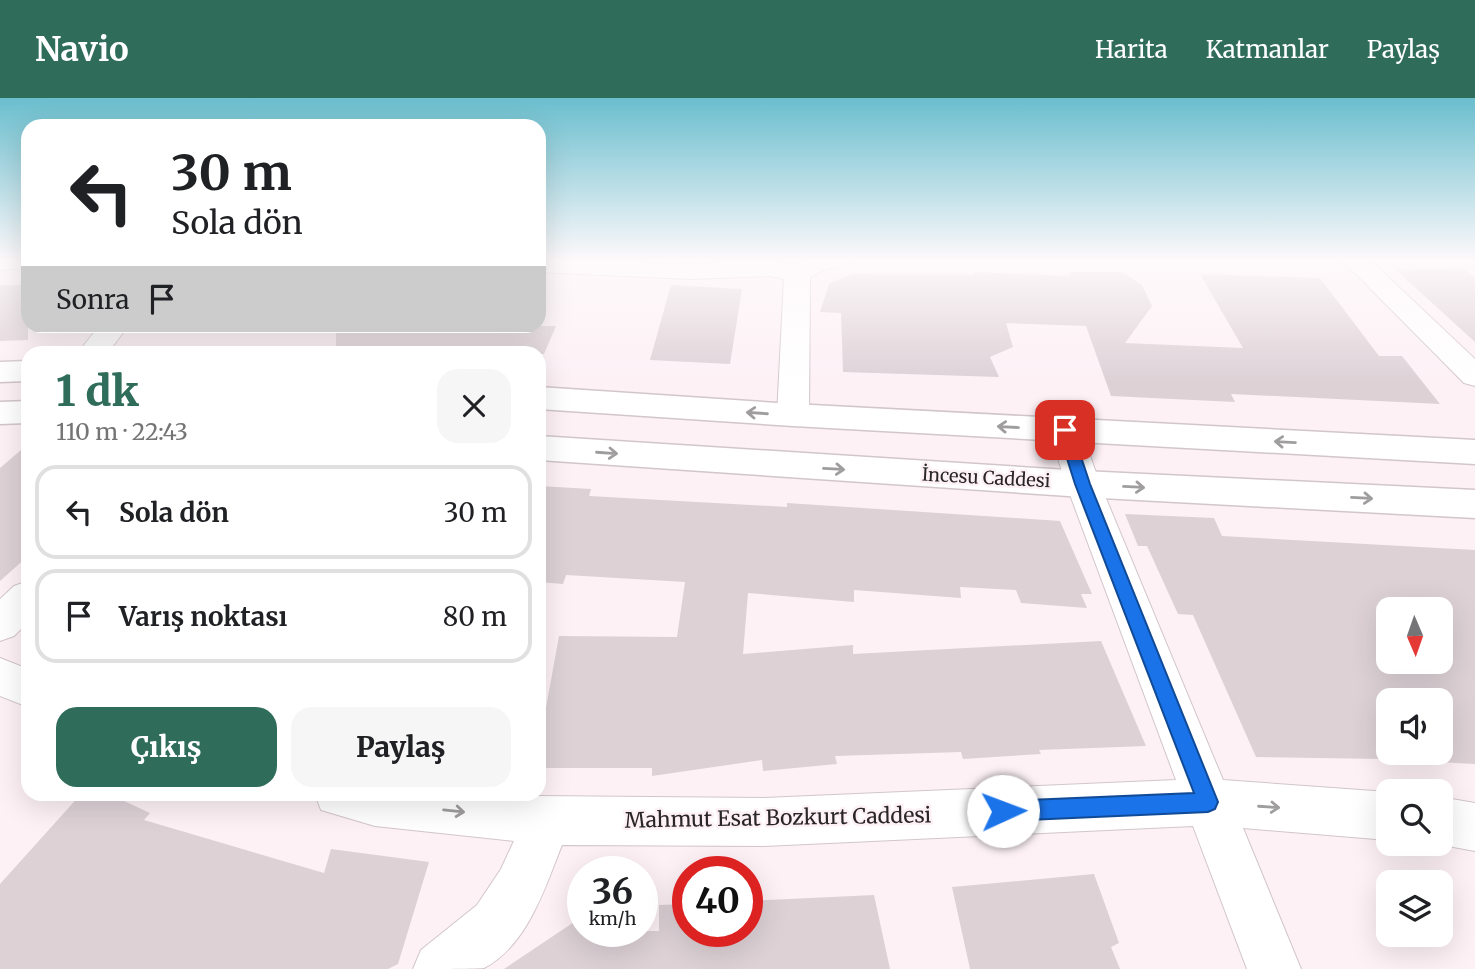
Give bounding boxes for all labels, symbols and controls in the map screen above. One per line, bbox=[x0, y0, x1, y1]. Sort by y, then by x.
text: Navio bbox=[35, 29, 129, 70]
text: Harita bbox=[1095, 34, 1168, 65]
text: Katmanlar bbox=[1206, 34, 1329, 65]
text: Paylaş bbox=[1367, 34, 1440, 65]
text: 30 m bbox=[171, 142, 292, 203]
icon: left bbox=[56, 147, 147, 238]
text: Sola dön bbox=[171, 203, 303, 243]
icon: arrive bbox=[143, 280, 181, 318]
text: Sonra bbox=[56, 283, 129, 316]
text: 1 dk bbox=[56, 365, 139, 417]
button: close bbox=[437, 369, 511, 443]
pin bbox=[1035, 400, 1095, 460]
one-way arrow bbox=[746, 406, 769, 419]
icon: arrive bbox=[1046, 411, 1084, 449]
text: 110 m · 22:43 bbox=[56, 417, 188, 446]
one-way arrow bbox=[998, 420, 1020, 433]
one-way arrow bbox=[1274, 435, 1296, 448]
one-way arrow bbox=[595, 447, 618, 460]
one-way arrow bbox=[822, 463, 845, 476]
street label: İncesu Caddesi bbox=[921, 463, 1051, 492]
one-way arrow bbox=[1123, 480, 1146, 493]
one-way arrow bbox=[1350, 492, 1372, 505]
icon: left bbox=[60, 493, 98, 531]
text: Sola dön bbox=[119, 496, 229, 529]
text: 30 m bbox=[444, 496, 507, 529]
icon: arrive bbox=[60, 597, 98, 635]
north arrow bbox=[1376, 597, 1452, 674]
map controls bbox=[1376, 597, 1453, 947]
text: Varış noktası bbox=[119, 600, 287, 633]
text: 80 m bbox=[443, 600, 507, 633]
button: sound bbox=[1376, 688, 1453, 765]
button: Çıkış bbox=[56, 707, 277, 787]
button: Paylaş bbox=[291, 707, 511, 787]
position arrow bbox=[966, 774, 1040, 848]
button: search bbox=[1376, 779, 1453, 856]
street label: Mahmut Esat Bozkurt Caddesi bbox=[624, 801, 932, 834]
one-way arrow bbox=[1257, 801, 1279, 814]
one-way arrow bbox=[442, 805, 465, 818]
speed limit sign: 40 bbox=[672, 856, 763, 947]
text: 36 bbox=[592, 870, 633, 914]
button: layers bbox=[1376, 870, 1453, 947]
text: km/h bbox=[589, 907, 636, 930]

